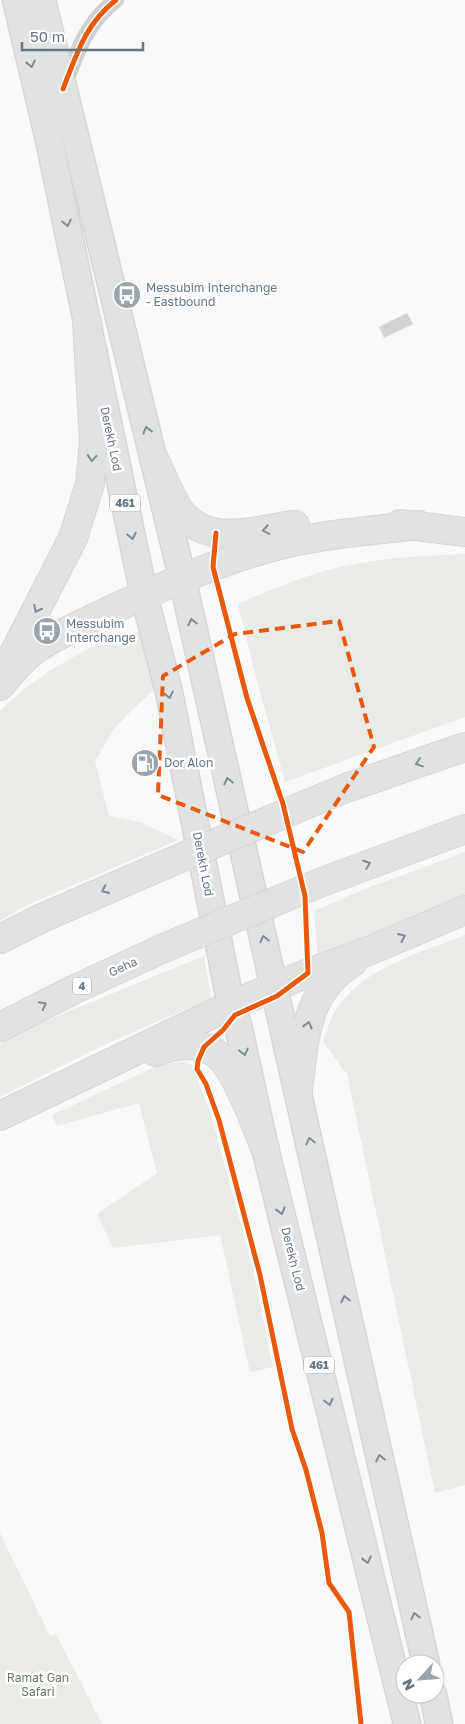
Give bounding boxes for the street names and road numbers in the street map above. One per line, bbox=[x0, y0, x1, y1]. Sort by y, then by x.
street label: Derekh Lod bbox=[97, 405, 126, 472]
road number: 461 bbox=[110, 494, 140, 512]
street label: Derekh Lod bbox=[190, 830, 217, 897]
street label: Geha bbox=[106, 953, 139, 980]
road number: 4 bbox=[73, 978, 91, 994]
street label: Derekh Lod bbox=[278, 1225, 309, 1292]
road number: 461 bbox=[304, 1356, 334, 1374]

